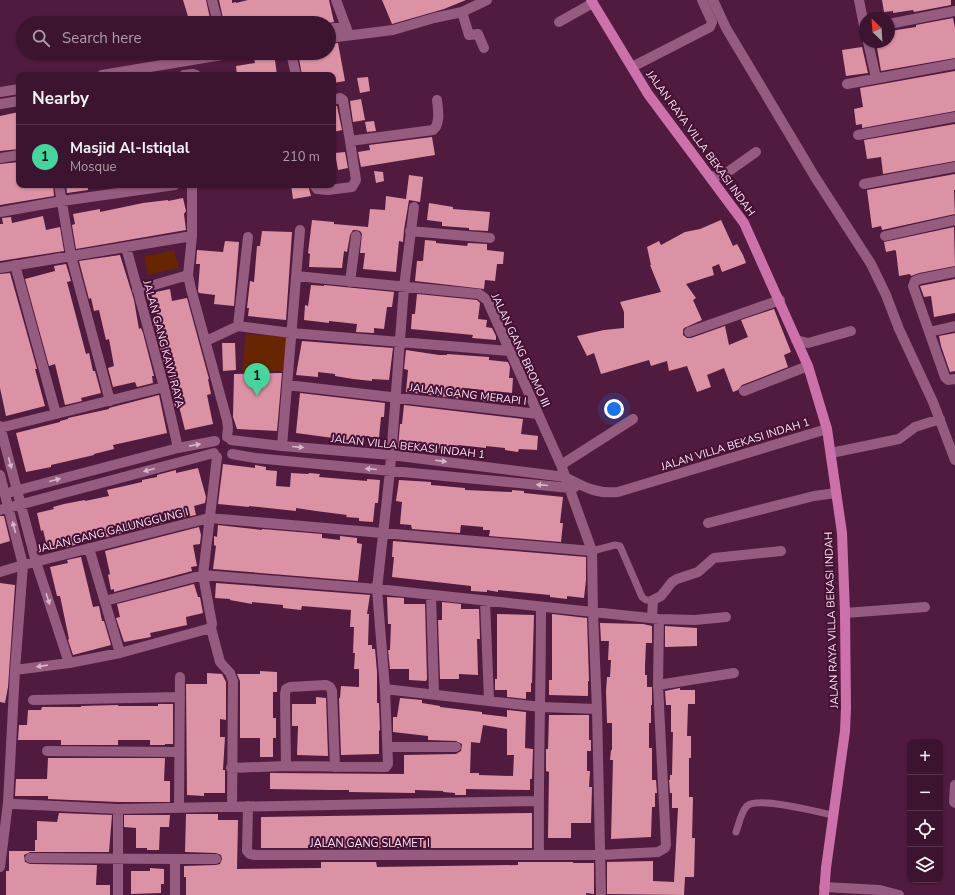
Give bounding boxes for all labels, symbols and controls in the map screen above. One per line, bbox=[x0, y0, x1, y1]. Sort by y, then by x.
north arrow bbox=[859, 12, 895, 48]
search box bbox=[16, 16, 336, 60]
icon: search bbox=[30, 27, 52, 49]
text: Search here bbox=[62, 28, 142, 48]
street label: JALAN RAYA VILLA BEKASI INDAH bbox=[642, 67, 759, 219]
text: Nearby bbox=[32, 87, 89, 110]
text: Masjid Al-Istiqlal bbox=[70, 138, 190, 158]
text: 1 bbox=[41, 148, 49, 166]
text: 210 m bbox=[282, 148, 320, 166]
text: Mosque bbox=[70, 158, 116, 176]
street label: JALAN GANG KAWI RAYA bbox=[139, 278, 188, 410]
street label: JALAN GANG BROMO III bbox=[487, 290, 553, 409]
pin: 1 bbox=[244, 363, 270, 396]
street label: JALAN GANG MERAPI I bbox=[408, 380, 527, 409]
your location bbox=[604, 399, 624, 419]
street label: JALAN VILLA BEKASI INDAH 1 bbox=[658, 415, 811, 475]
street label: JALAN VILLA BEKASI INDAH 1 bbox=[329, 431, 486, 462]
one-way arrow bbox=[189, 442, 201, 448]
one-way arrow bbox=[292, 444, 304, 451]
one-way arrow bbox=[7, 458, 13, 470]
one-way arrow bbox=[435, 458, 447, 464]
one-way arrow bbox=[365, 465, 377, 472]
one-way arrow bbox=[143, 467, 155, 473]
one-way arrow bbox=[49, 477, 61, 483]
one-way arrow bbox=[536, 482, 548, 488]
street label: JALAN GANG GALUNGGUNG I bbox=[35, 504, 190, 557]
one-way arrow bbox=[10, 521, 16, 533]
street label: JALAN RAYA VILLA BEKASI INDAH bbox=[821, 531, 842, 710]
one-way arrow bbox=[45, 593, 51, 605]
one-way arrow bbox=[36, 663, 48, 669]
map controls bbox=[907, 739, 943, 883]
button: + bbox=[907, 739, 943, 775]
button: − bbox=[907, 775, 943, 811]
button: locate bbox=[907, 811, 943, 847]
street label: JALAN GANG SLAMET I bbox=[309, 836, 430, 851]
button: layers bbox=[907, 847, 943, 883]

